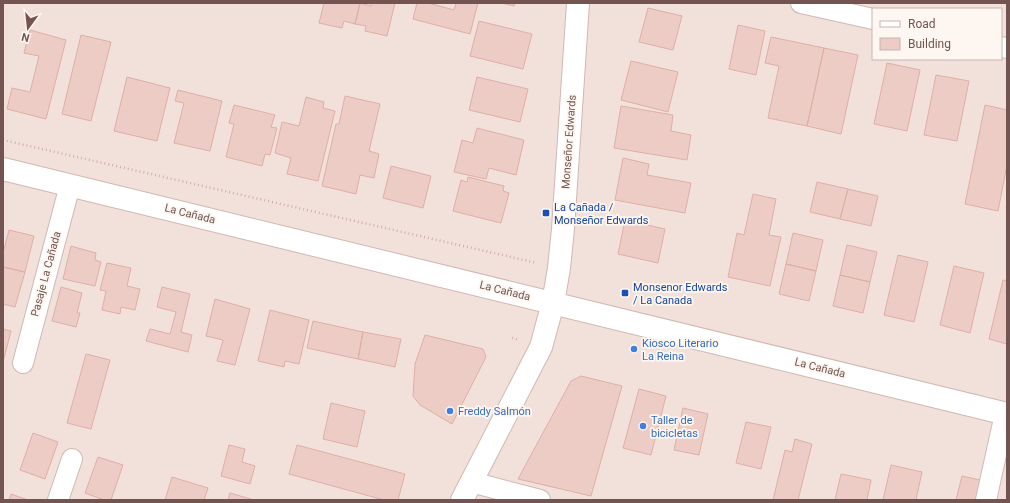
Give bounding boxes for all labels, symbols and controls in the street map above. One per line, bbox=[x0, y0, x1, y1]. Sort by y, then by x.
north arrow bbox=[8, 8, 48, 48]
legend bbox=[872, 8, 1002, 60]
text: Road bbox=[908, 17, 936, 31]
text: N bbox=[20, 30, 31, 44]
text: Building bbox=[908, 37, 951, 51]
street label: Monseñor Edwards bbox=[559, 94, 579, 190]
street label: La Cañada bbox=[163, 201, 217, 227]
place label: La Cañada / Monseñor Edwards bbox=[554, 201, 649, 227]
marker: La Cañada / Monseñor Edwards bbox=[541, 208, 551, 218]
street label: Pasaje La Cañada bbox=[28, 230, 64, 318]
street label: La Cañada bbox=[478, 278, 532, 304]
place label: Monsenor Edwards / La Canada bbox=[633, 281, 728, 307]
marker: Monsenor Edwards / La Canada bbox=[620, 288, 630, 298]
place label: Kiosco Literario La Reina bbox=[642, 337, 719, 363]
marker: Kiosco Literario La Reina bbox=[629, 344, 639, 354]
street label: La Cañada bbox=[793, 355, 847, 381]
place label: Freddy Salmón bbox=[458, 405, 531, 418]
marker: Freddy Salmón bbox=[445, 406, 455, 416]
place label: Taller de bicicletas bbox=[651, 414, 698, 440]
marker: Taller de bicicletas bbox=[638, 421, 648, 431]

